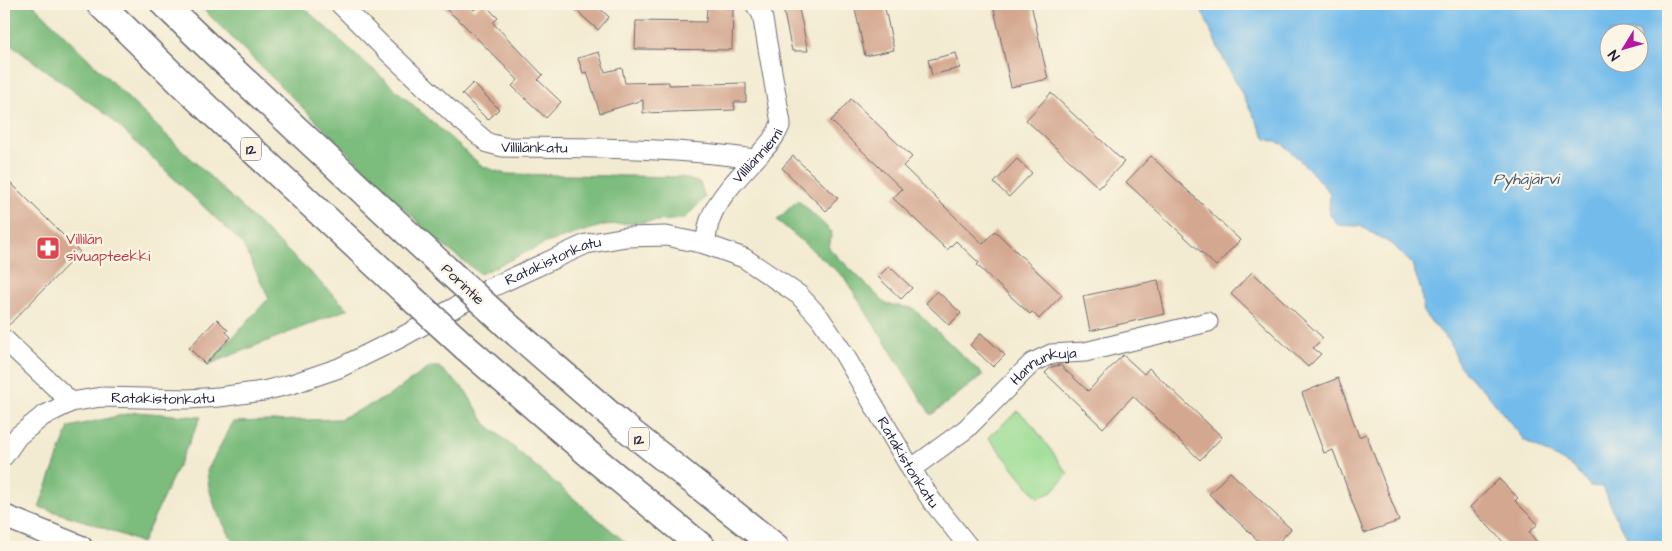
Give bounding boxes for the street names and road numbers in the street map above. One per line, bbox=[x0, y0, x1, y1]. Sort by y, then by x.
street label: Villilänniemi bbox=[727, 124, 789, 188]
street label: Villilänkatu bbox=[501, 137, 568, 159]
road number: 12 bbox=[241, 138, 261, 160]
street label: Ratakistonkatu bbox=[501, 231, 603, 291]
street label: Porintie bbox=[436, 259, 489, 310]
street label: Hannunkuja bbox=[1006, 342, 1078, 390]
street label: Ratakistonkatu bbox=[111, 387, 216, 410]
street label: Ratakistonkatu bbox=[872, 413, 944, 513]
road number: 12 bbox=[629, 428, 649, 450]

